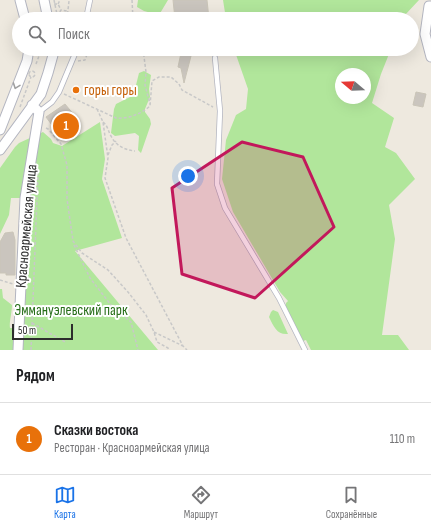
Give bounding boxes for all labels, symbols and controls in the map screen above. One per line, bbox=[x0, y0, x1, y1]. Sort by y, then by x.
search box bbox=[12, 12, 419, 56]
icon: search bbox=[26, 23, 48, 45]
text: Поиск bbox=[58, 25, 90, 44]
north arrow bbox=[335, 68, 371, 104]
place label: горы горы bbox=[84, 81, 137, 100]
one-way arrow bbox=[13, 82, 21, 89]
marker: горы горы bbox=[71, 85, 81, 95]
pin: 1 bbox=[53, 111, 79, 141]
street label: Красноармейская улица bbox=[12, 163, 41, 289]
your location bbox=[178, 166, 198, 186]
park label: Эммануэлевский парк bbox=[14, 301, 128, 320]
scale bar bbox=[12, 322, 73, 341]
text: 50 m bbox=[18, 324, 36, 337]
text: Рядом bbox=[16, 366, 55, 386]
text: Сказки востока bbox=[54, 421, 138, 440]
text: 1 bbox=[26, 431, 32, 447]
text: 110 m bbox=[390, 431, 415, 447]
text: Ресторан · Красноармейская улица bbox=[54, 440, 210, 456]
tab: Карта bbox=[54, 484, 76, 521]
tab: Маршрут bbox=[184, 484, 218, 521]
tab: Сохранённые bbox=[326, 484, 377, 521]

